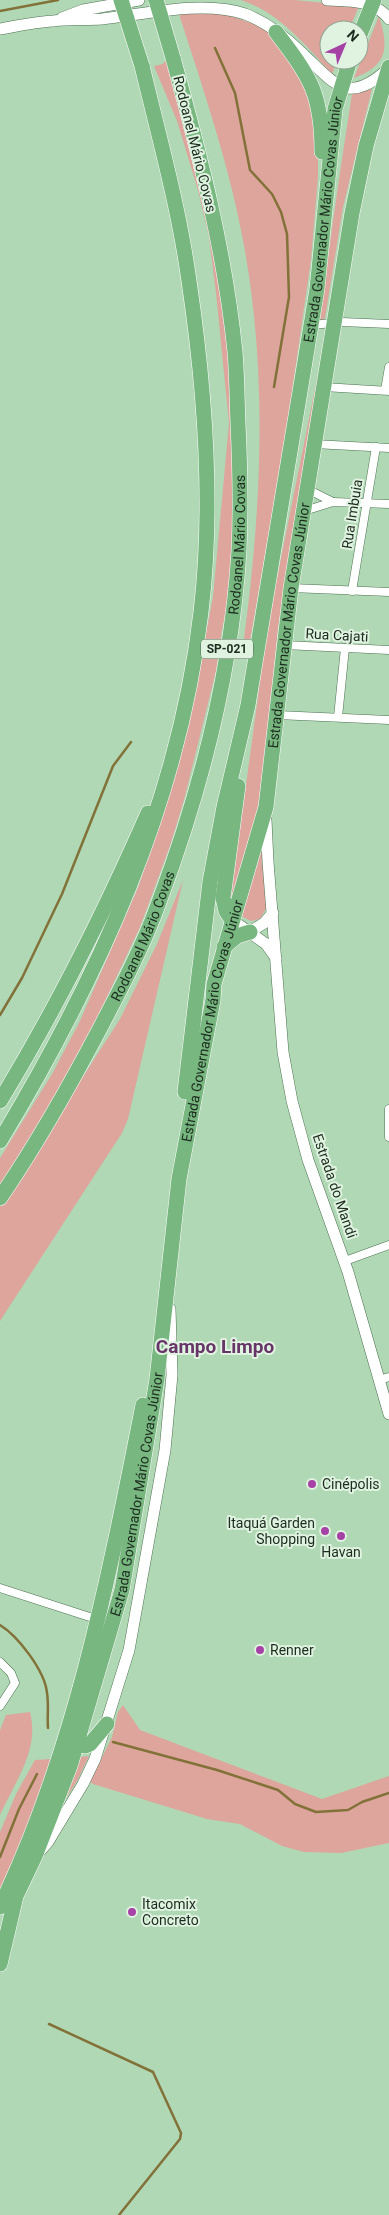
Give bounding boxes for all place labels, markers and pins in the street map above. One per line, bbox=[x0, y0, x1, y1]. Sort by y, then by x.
place label: Cinépolis bbox=[322, 1476, 380, 1492]
marker: Cinépolis bbox=[306, 1478, 318, 1490]
place label: Itaquá Garden Shopping bbox=[227, 1515, 315, 1547]
marker: Itaquá Garden Shopping bbox=[319, 1525, 331, 1537]
marker: Havan bbox=[335, 1530, 347, 1542]
place label: Havan bbox=[321, 1544, 361, 1560]
place label: Renner bbox=[270, 1642, 314, 1658]
marker: Renner bbox=[254, 1644, 266, 1656]
place label: Itacomix Concreto bbox=[142, 1896, 199, 1928]
marker: Itacomix Concreto bbox=[126, 1906, 138, 1918]

